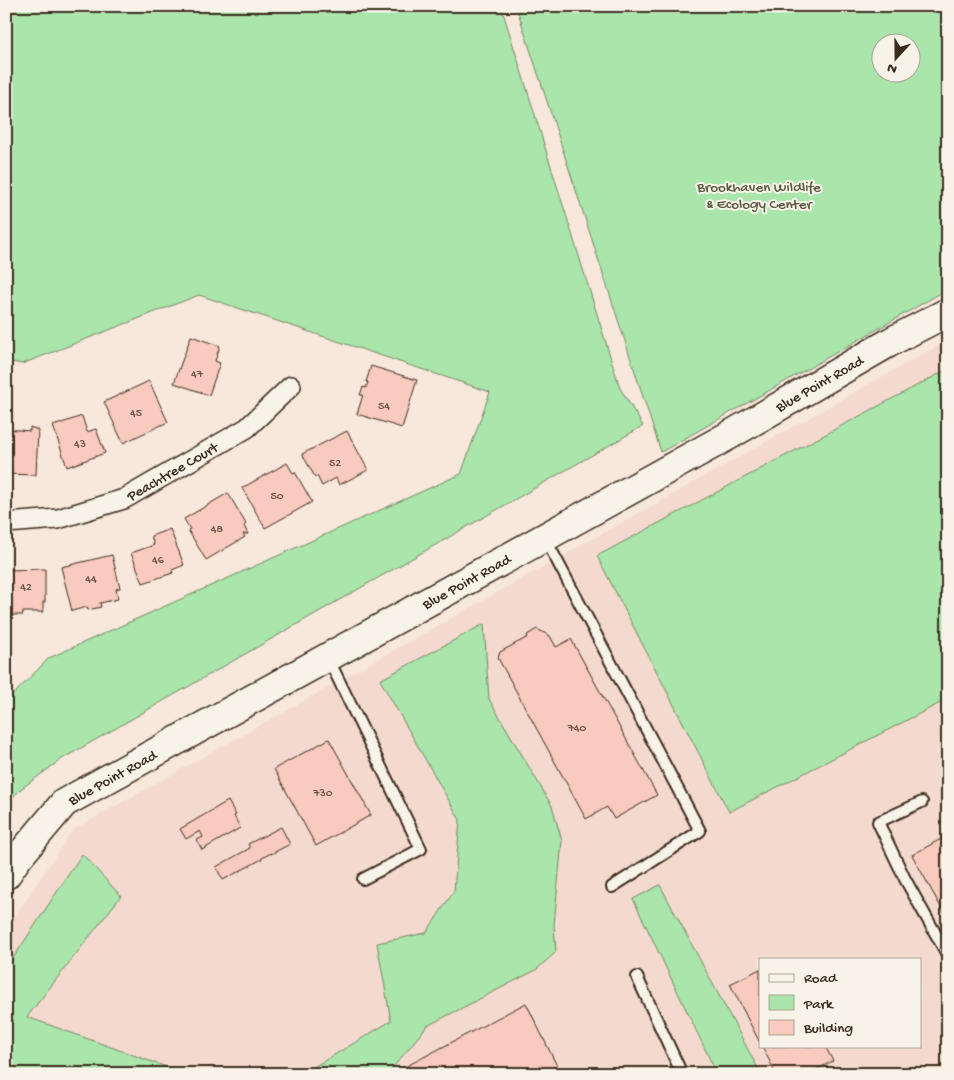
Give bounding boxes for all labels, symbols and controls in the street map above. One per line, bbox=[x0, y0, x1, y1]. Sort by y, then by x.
north arrow bbox=[872, 32, 922, 82]
text: N bbox=[885, 58, 900, 77]
park label: Brookhaven Wildlife & Ecology Center bbox=[696, 179, 821, 214]
street label: Blue Point Road bbox=[772, 352, 868, 418]
house number: 47 bbox=[191, 368, 204, 382]
house number: 54 bbox=[378, 400, 390, 414]
house number: 45 bbox=[130, 407, 142, 421]
house number: 43 bbox=[74, 438, 86, 452]
street label: Peachtree Court bbox=[123, 438, 223, 507]
house number: 52 bbox=[329, 457, 341, 471]
house number: 50 bbox=[270, 490, 284, 504]
house number: 48 bbox=[211, 523, 224, 537]
street label: Blue Point Road bbox=[419, 550, 515, 615]
house number: 46 bbox=[152, 554, 165, 568]
house number: 44 bbox=[85, 573, 97, 587]
house number: 42 bbox=[20, 581, 32, 595]
house number: 740 bbox=[567, 722, 587, 736]
street label: Blue Point Road bbox=[65, 746, 161, 811]
house number: 730 bbox=[312, 787, 333, 801]
legend bbox=[759, 958, 922, 1048]
text: Road bbox=[804, 970, 838, 988]
text: Park bbox=[803, 996, 834, 1014]
text: Building bbox=[803, 1020, 853, 1038]

